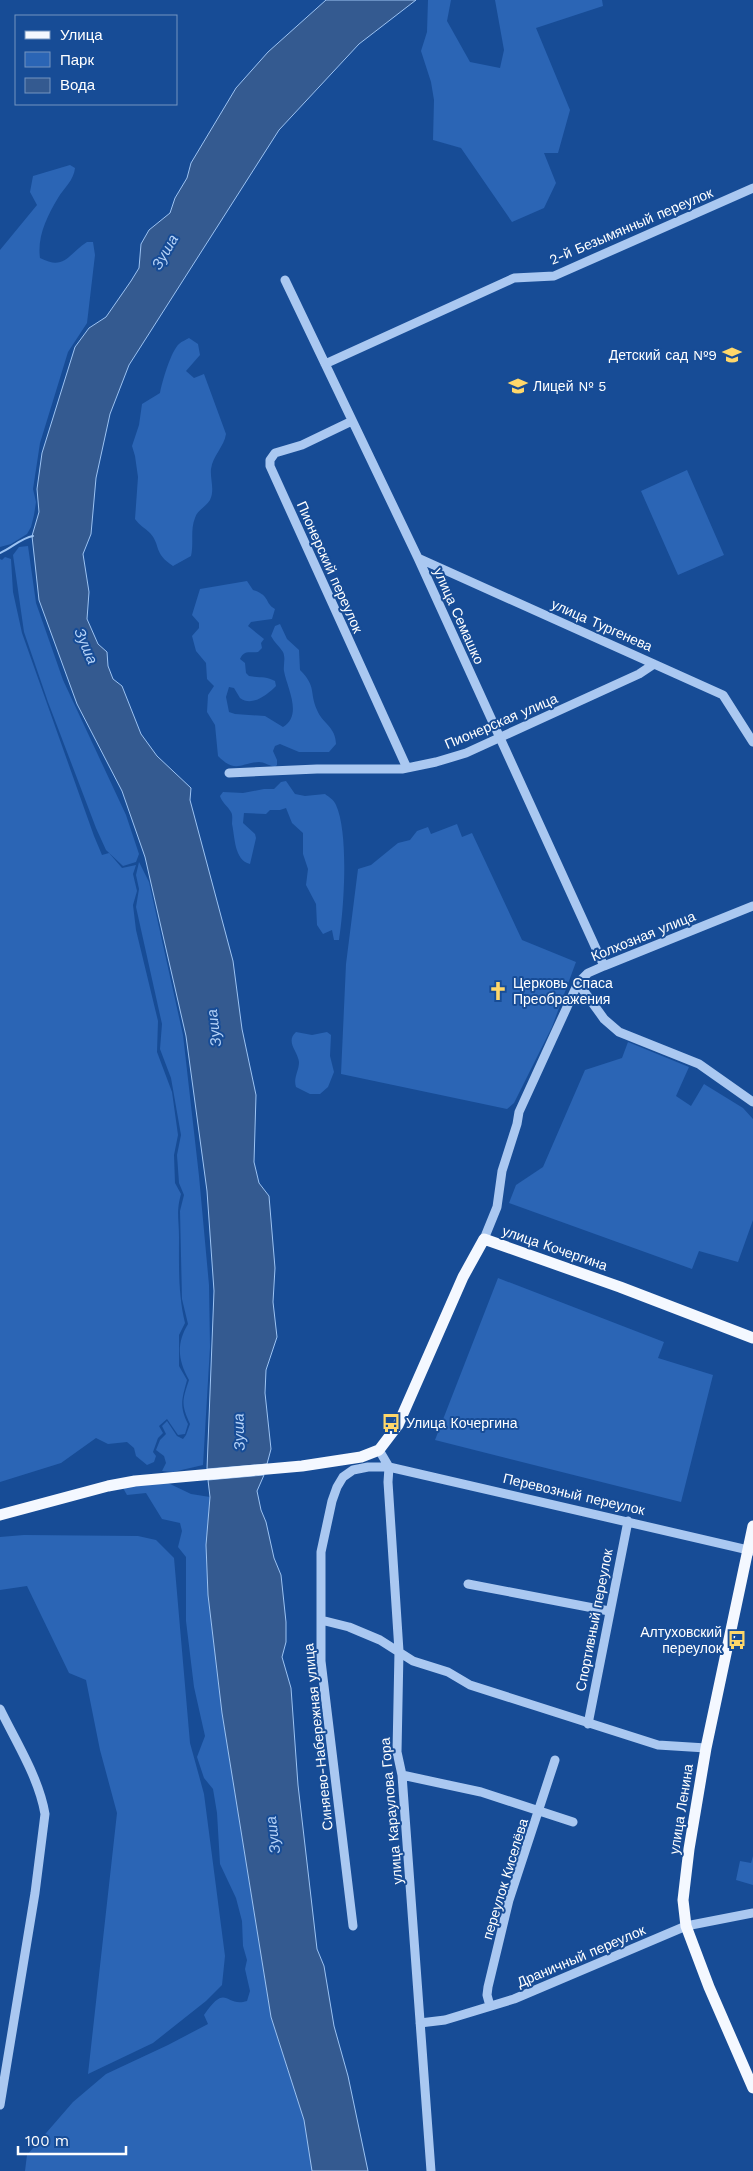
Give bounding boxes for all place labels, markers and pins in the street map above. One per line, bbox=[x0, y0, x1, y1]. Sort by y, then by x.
school or university icon: Детский сад №9 bbox=[721, 344, 743, 366]
place label: Детский сад №9 bbox=[609, 347, 717, 363]
school or university icon: Лицей № 5 bbox=[507, 375, 529, 397]
place label: Лицей № 5 bbox=[533, 378, 607, 394]
place label: Церковь Спаса Преображения bbox=[513, 975, 613, 1007]
church icon: Церковь Спаса Преображения bbox=[487, 980, 509, 1002]
bus stop icon: Улица Кочергина bbox=[380, 1412, 402, 1434]
place label: Улица Кочергина bbox=[406, 1415, 518, 1431]
place label: Алтуховский переулок bbox=[640, 1624, 723, 1656]
bus stop icon: Алтуховский переулок bbox=[726, 1629, 748, 1651]

